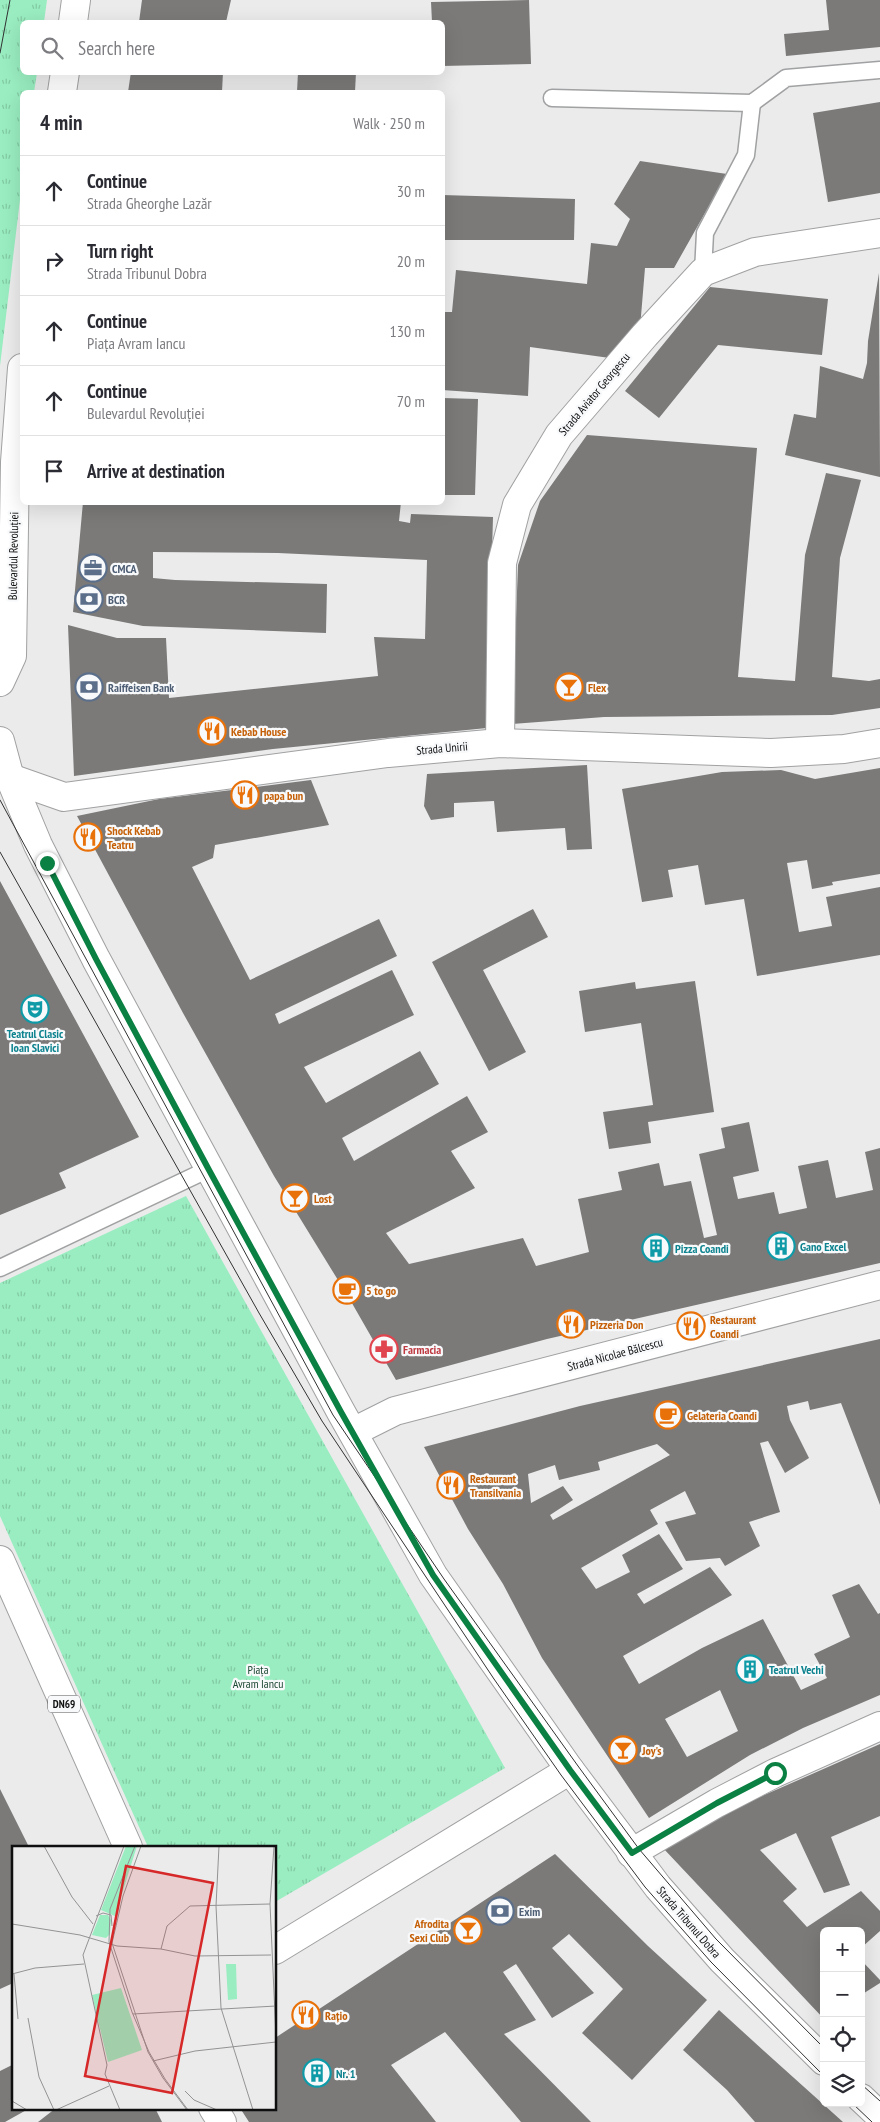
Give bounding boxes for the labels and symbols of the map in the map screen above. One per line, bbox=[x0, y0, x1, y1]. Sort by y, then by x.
street label: Strada Aviator Georgescu bbox=[555, 350, 633, 438]
street label: Bulevardul Revoluției bbox=[5, 512, 21, 600]
office icon: CMCA bbox=[78, 553, 108, 583]
place label: CMCA bbox=[112, 561, 137, 576]
bank icon: BCR bbox=[74, 584, 104, 614]
place label: BCR bbox=[108, 592, 125, 607]
bank icon: Raiffeisen Bank bbox=[74, 672, 104, 702]
bar icon: Flex bbox=[554, 672, 584, 702]
place label: Raiffeisen Bank bbox=[108, 680, 174, 695]
place label: Flex bbox=[588, 680, 607, 695]
restaurant icon: Kebab House bbox=[197, 716, 227, 746]
place label: Kebab House bbox=[231, 724, 286, 739]
street label: Strada Unirii bbox=[416, 738, 468, 758]
restaurant icon: papa bun bbox=[230, 780, 260, 810]
place label: papa bun bbox=[264, 788, 303, 803]
restaurant icon: Shock Kebab Teatru bbox=[73, 822, 103, 852]
place label: Shock Kebab Teatru bbox=[107, 823, 161, 852]
route end bbox=[36, 852, 59, 875]
theatre icon: Teatrul Clasic Ioan Slavici bbox=[20, 994, 50, 1024]
place label: Teatrul Clasic Ioan Slavici bbox=[7, 1026, 64, 1055]
bar icon: Lost bbox=[280, 1183, 310, 1213]
place label: Lost bbox=[314, 1191, 332, 1206]
building icon: Gano Excel bbox=[766, 1231, 796, 1261]
building icon: Pizza Coandi bbox=[641, 1233, 671, 1263]
place label: Gano Excel bbox=[800, 1239, 847, 1254]
place label: Pizza Coandi bbox=[675, 1241, 729, 1256]
cafe icon: 5 to go bbox=[332, 1275, 362, 1305]
place label: 5 to go bbox=[366, 1283, 397, 1298]
restaurant icon: Pizzeria Don bbox=[556, 1309, 586, 1339]
restaurant icon: Restaurant Coandi bbox=[676, 1311, 706, 1341]
place label: Restaurant Coandi bbox=[710, 1312, 757, 1341]
place label: Pizzeria Don bbox=[590, 1317, 643, 1332]
pharmacy icon: Farmacia bbox=[369, 1334, 399, 1364]
street label: Strada Nicolae Bălcescu bbox=[566, 1334, 664, 1374]
place label: Farmacia bbox=[403, 1342, 441, 1357]
cafe icon: Gelateria Coandi bbox=[653, 1400, 683, 1430]
place label: Gelateria Coandi bbox=[687, 1408, 757, 1423]
restaurant icon: Restaurant Transilvania bbox=[436, 1470, 466, 1500]
place label: Restaurant Transilvania bbox=[470, 1471, 521, 1500]
building icon: Teatrul Vechi bbox=[735, 1654, 765, 1684]
park label: Piața Avram Iancu bbox=[233, 1662, 283, 1691]
place label: Teatrul Vechi bbox=[769, 1662, 824, 1677]
road number: DN69 bbox=[48, 1696, 80, 1712]
bar icon: Joy's bbox=[608, 1735, 638, 1765]
place label: Joy's bbox=[641, 1743, 662, 1758]
route start bbox=[764, 1762, 787, 1785]
inset map bbox=[12, 1846, 276, 2110]
street label: Strada Tribunul Dobra bbox=[654, 1883, 724, 1961]
bank icon: Exim bbox=[485, 1896, 515, 1926]
place label: Exim bbox=[519, 1904, 540, 1919]
bar icon: Afrodita Sexi Club bbox=[453, 1915, 483, 1945]
place label: Afrodita Sexi Club bbox=[409, 1916, 450, 1945]
restaurant icon: Rațio bbox=[291, 2000, 321, 2030]
place label: Rațio bbox=[325, 2008, 348, 2023]
building icon: Nr. 1 bbox=[302, 2058, 332, 2088]
place label: Nr. 1 bbox=[336, 2066, 356, 2081]

